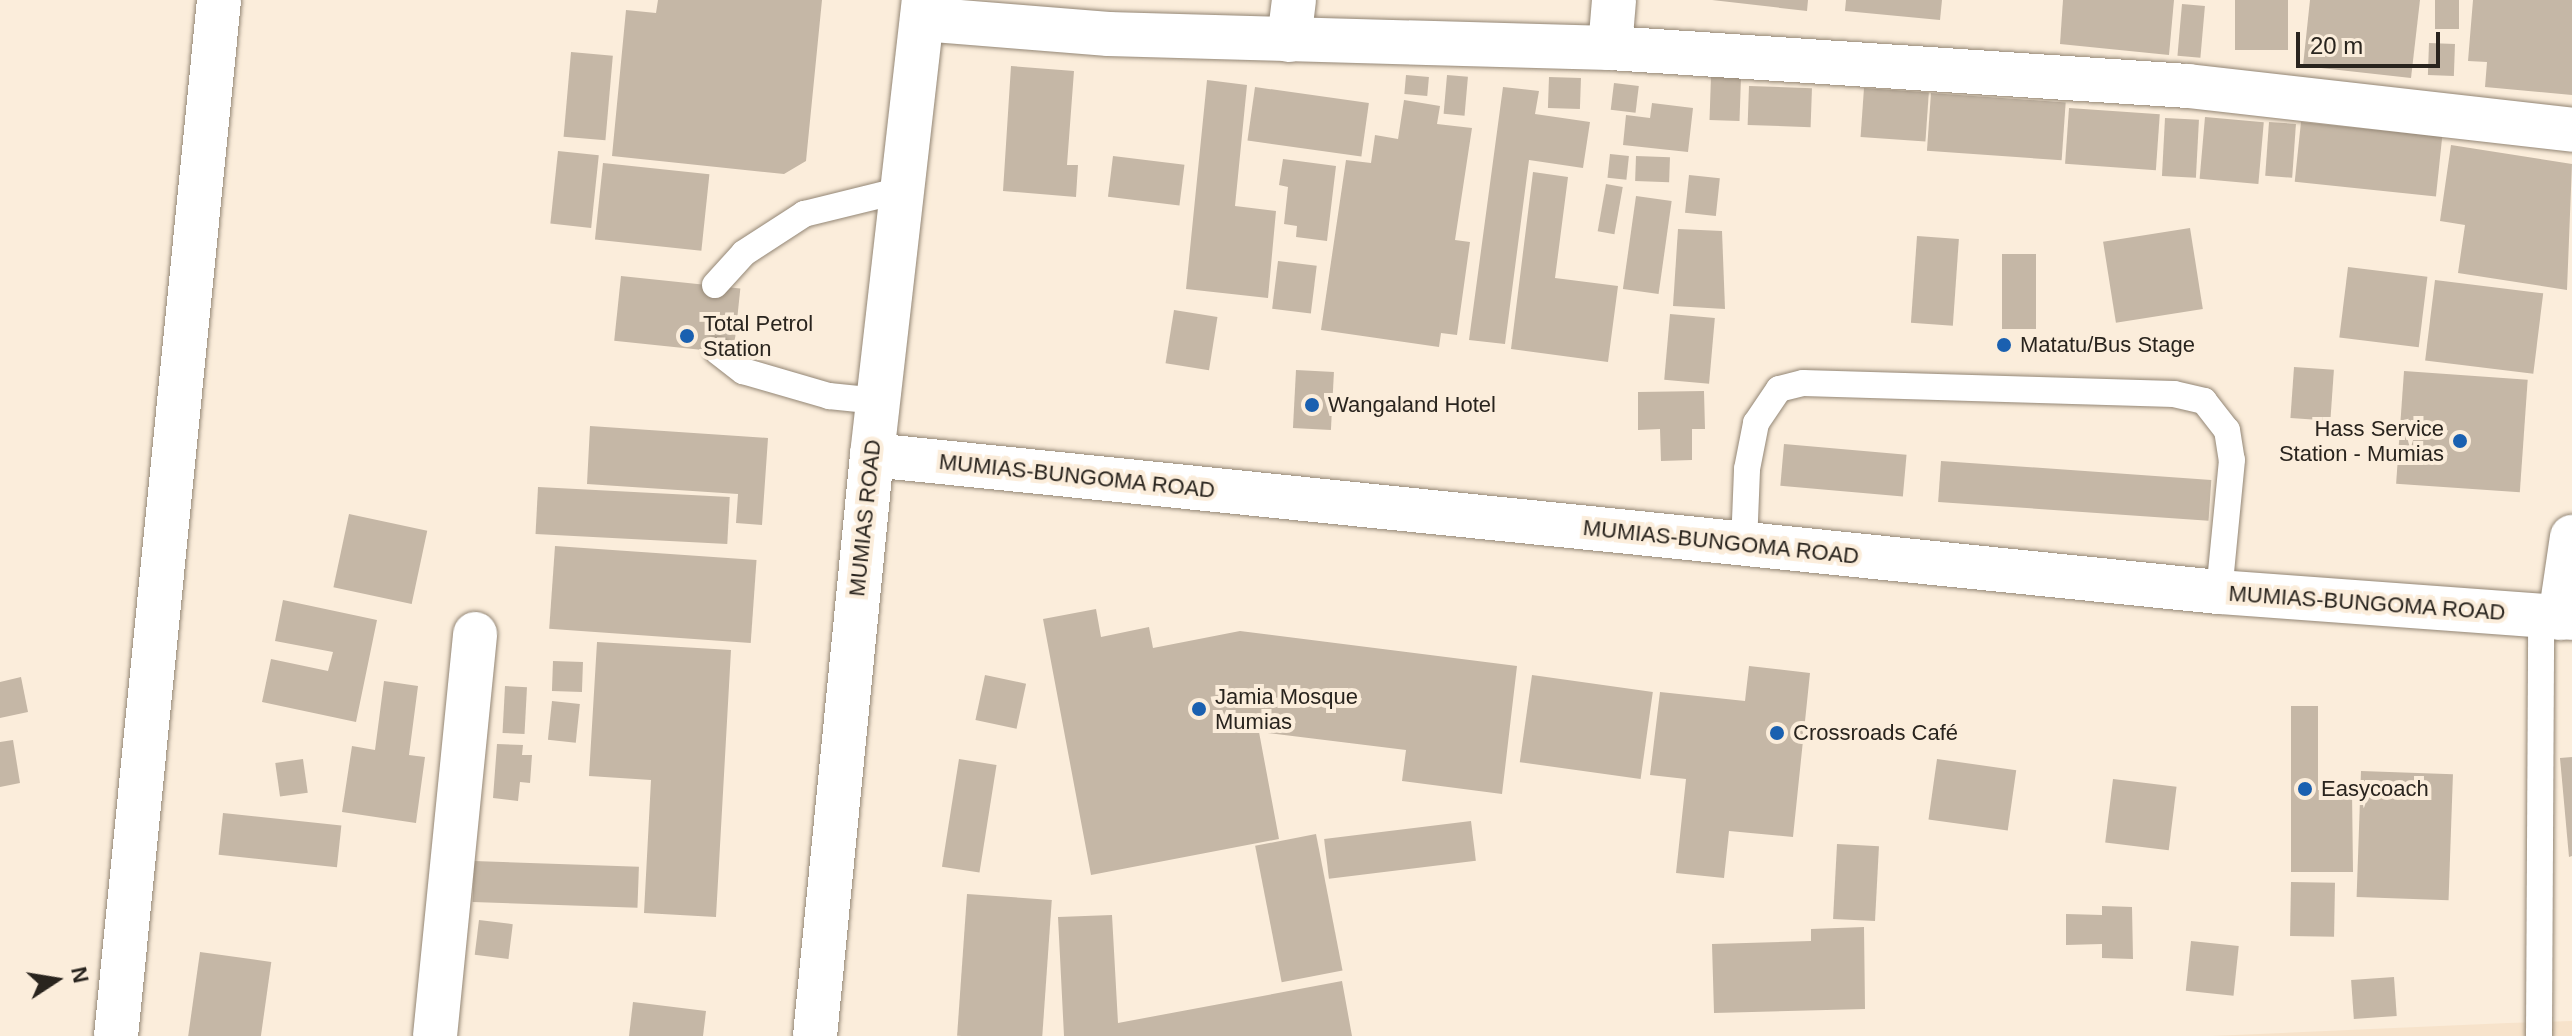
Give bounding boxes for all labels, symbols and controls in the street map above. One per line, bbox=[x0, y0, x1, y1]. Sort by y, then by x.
scale bar bbox=[2300, 16, 2444, 66]
text: 20 m bbox=[2310, 32, 2363, 59]
place label: Total Petrol Station bbox=[703, 310, 813, 362]
marker: Total Petrol Station bbox=[678, 327, 696, 345]
place label: Matatu/Bus Stage bbox=[2020, 332, 2195, 358]
marker: Matatu/Bus Stage bbox=[1995, 336, 2013, 354]
place label: Wangaland Hotel bbox=[1328, 392, 1496, 418]
marker: Wangaland Hotel bbox=[1303, 396, 1321, 414]
place label: Hass Service Station - Mumias bbox=[2279, 415, 2444, 466]
marker: Hass Service Station - Mumias bbox=[2451, 432, 2469, 450]
street label: MUMIAS ROAD bbox=[844, 438, 886, 598]
street label: MUMIAS-BUNGOMA ROAD bbox=[937, 448, 1217, 504]
street label: MUMIAS-BUNGOMA ROAD bbox=[1581, 514, 1861, 570]
street label: MUMIAS-BUNGOMA ROAD bbox=[2227, 580, 2507, 626]
place label: Jamia Mosque Mumias bbox=[1215, 683, 1358, 734]
marker: Jamia Mosque Mumias bbox=[1190, 700, 1208, 718]
place label: Crossroads Café bbox=[1793, 720, 1958, 746]
marker: Crossroads Café bbox=[1768, 724, 1786, 742]
place label: Easycoach bbox=[2321, 776, 2429, 802]
marker: Easycoach bbox=[2296, 780, 2314, 798]
north arrow bbox=[16, 940, 96, 1020]
text: N bbox=[66, 965, 94, 985]

